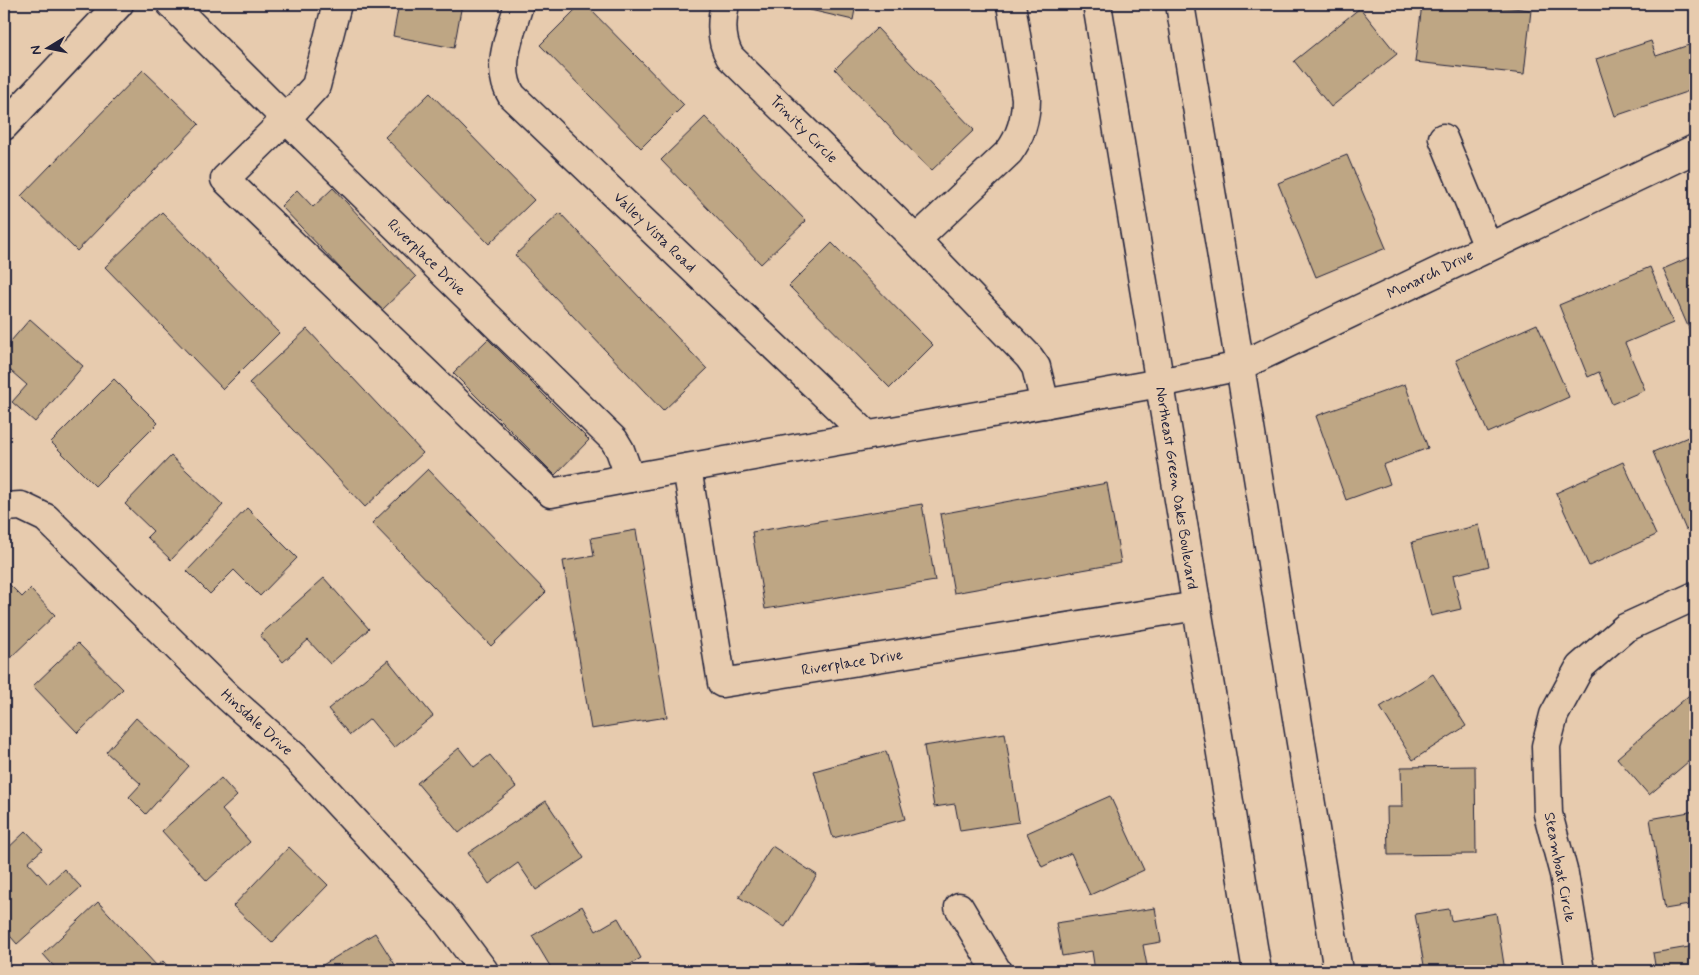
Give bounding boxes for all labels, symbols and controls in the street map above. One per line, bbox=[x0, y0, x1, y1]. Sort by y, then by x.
north arrow bbox=[22, 22, 72, 72]
text: N bbox=[27, 44, 46, 56]
street label: Trinity Circle bbox=[765, 91, 842, 168]
street label: Valley Vista Road bbox=[609, 188, 700, 277]
street label: Riverplace Drive bbox=[383, 215, 470, 300]
street label: Monarch Drive bbox=[1384, 245, 1477, 304]
street label: Northeast Green Oaks Boulevard bbox=[1150, 385, 1202, 591]
street label: Riverplace Drive bbox=[800, 645, 904, 681]
street label: Hinsdale Drive bbox=[216, 685, 297, 761]
street label: Steamboat Circle bbox=[1539, 811, 1579, 924]

